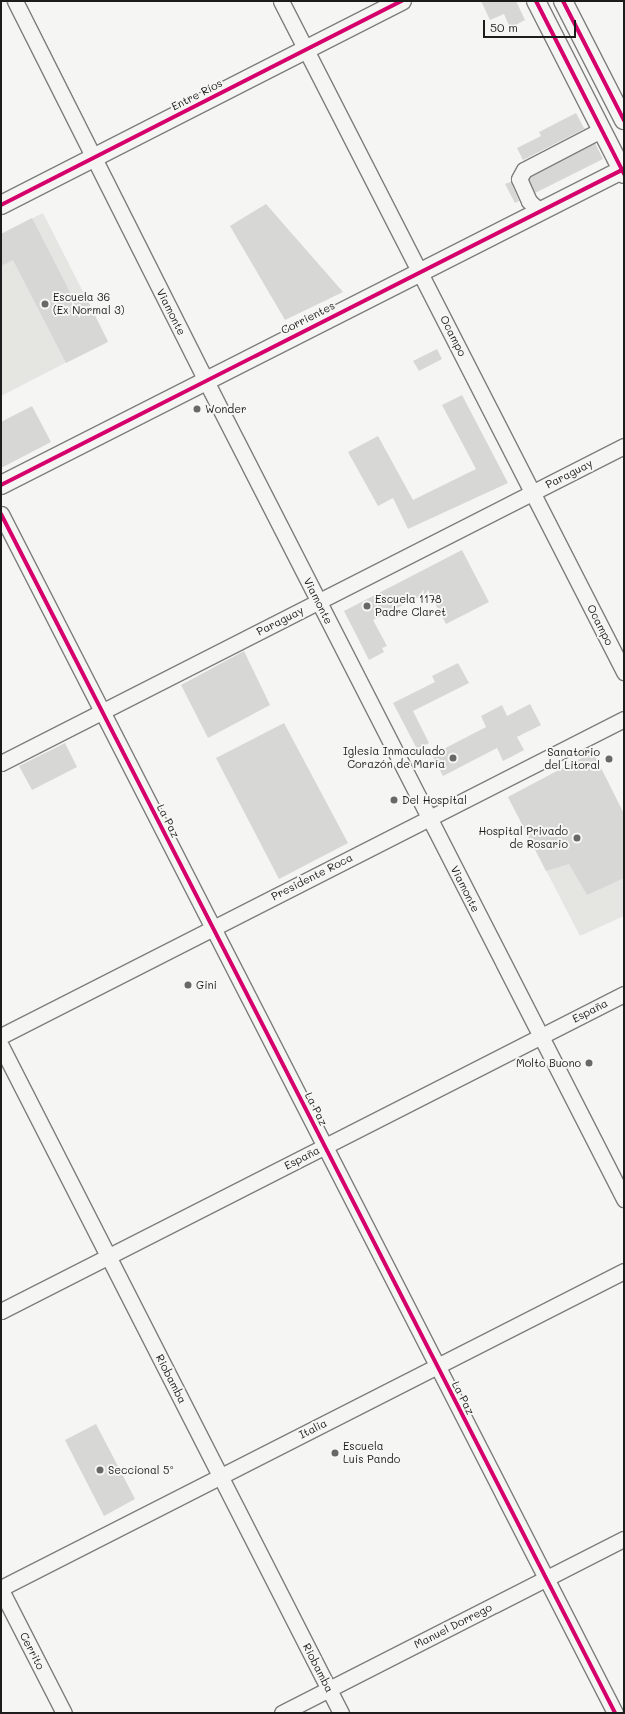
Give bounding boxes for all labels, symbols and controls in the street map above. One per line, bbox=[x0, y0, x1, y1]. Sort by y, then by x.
scale bar bbox=[485, 12, 578, 38]
text: 50 m bbox=[490, 19, 518, 35]
street label: Entre Ríos bbox=[169, 77, 225, 113]
street label: Viamonte bbox=[154, 287, 188, 337]
place label: Escuela 36 (Ex Normal 3) bbox=[53, 291, 124, 317]
marker: Escuela 36 (Ex Normal 3) bbox=[40, 299, 50, 309]
street label: Corrientes bbox=[279, 299, 337, 337]
street label: Ocampo bbox=[437, 313, 469, 359]
place label: Wonder bbox=[205, 402, 247, 416]
marker: Wonder bbox=[192, 404, 202, 414]
street label: Paraguay bbox=[543, 457, 595, 491]
street label: Viamonte bbox=[301, 576, 335, 626]
place label: Escuela 1178 Padre Claret bbox=[375, 593, 446, 619]
marker: Escuela 1178 Padre Claret bbox=[362, 601, 372, 611]
street label: Ocampo bbox=[584, 602, 616, 648]
street label: Paraguay bbox=[254, 604, 306, 638]
place label: Iglesia Inmaculado Corazón de María bbox=[343, 745, 445, 771]
place label: Sanatorio del Litoral bbox=[544, 746, 600, 772]
marker: Iglesia Inmaculado Corazón de María bbox=[448, 753, 458, 763]
marker: Sanatorio del Litoral bbox=[603, 753, 615, 765]
place label: Del Hospital bbox=[402, 793, 467, 807]
marker: Del Hospital bbox=[389, 795, 399, 805]
street label: La Paz bbox=[154, 802, 182, 840]
place label: Hospital Privado de Rosario bbox=[478, 825, 568, 851]
marker: Hospital Privado de Rosario bbox=[571, 832, 583, 844]
street label: Presidente Roca bbox=[269, 851, 355, 903]
street label: Viamonte bbox=[448, 864, 482, 914]
place label: Gini bbox=[196, 978, 217, 992]
marker: Gini bbox=[183, 980, 193, 990]
street label: España bbox=[570, 996, 610, 1026]
place label: Molto Buono bbox=[516, 1056, 581, 1070]
marker: Molto Buono bbox=[584, 1058, 594, 1068]
street label: La Paz bbox=[302, 1090, 330, 1128]
street label: España bbox=[282, 1143, 322, 1173]
street label: Riobamba bbox=[153, 1352, 189, 1406]
street label: La Paz bbox=[449, 1379, 477, 1417]
street label: Italia bbox=[297, 1416, 329, 1442]
place label: Escuela Luis Pando bbox=[343, 1440, 400, 1466]
marker: Escuela Luis Pando bbox=[330, 1448, 340, 1458]
place label: Seccional 5ª bbox=[108, 1463, 173, 1477]
marker: Seccional 5ª bbox=[95, 1465, 105, 1475]
street label: Manuel Dorrego bbox=[412, 1601, 494, 1651]
street label: Cerrito bbox=[17, 1630, 47, 1672]
street label: Riobamba bbox=[300, 1641, 336, 1695]

